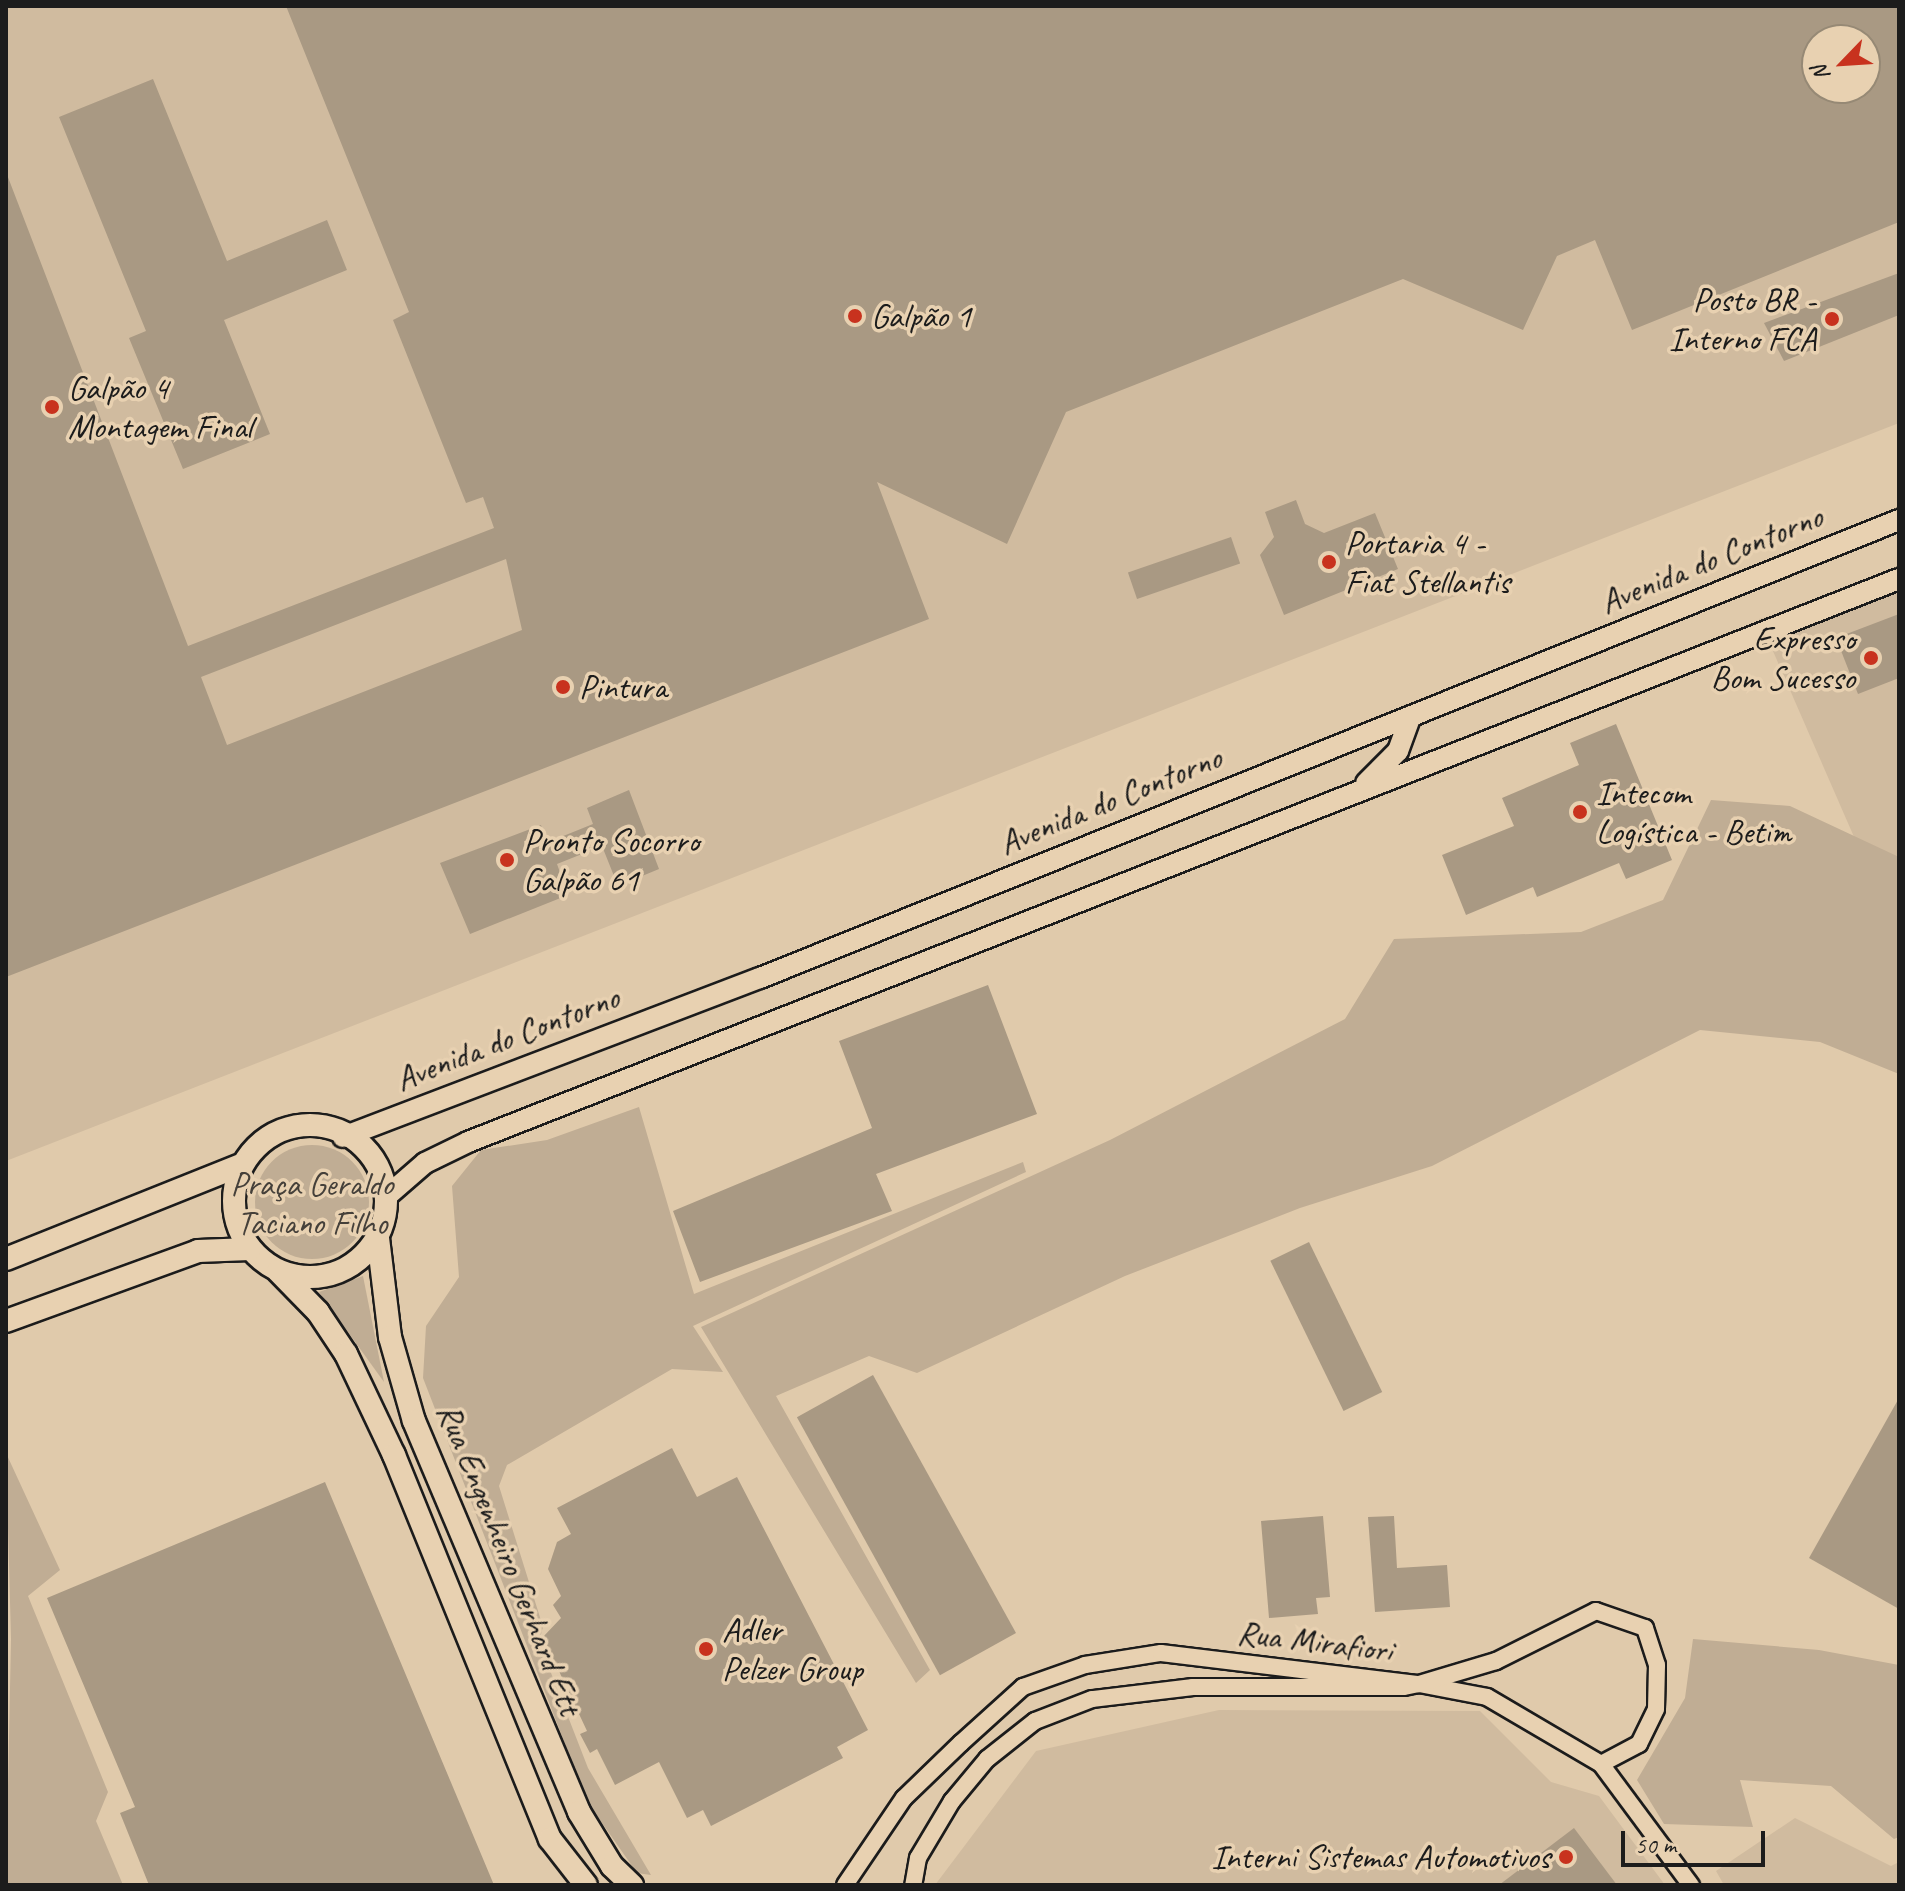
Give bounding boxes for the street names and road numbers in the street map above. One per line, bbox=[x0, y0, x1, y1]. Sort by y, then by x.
street label: Avenida do Contorno bbox=[1594, 496, 1828, 622]
street label: Avenida do Contorno bbox=[993, 737, 1227, 863]
street label: Avenida do Contorno bbox=[389, 977, 625, 1099]
street label: Rua Engenheiro Gerhard Ett bbox=[429, 1397, 591, 1721]
street label: Rua Mirafiori bbox=[1236, 1611, 1394, 1671]

